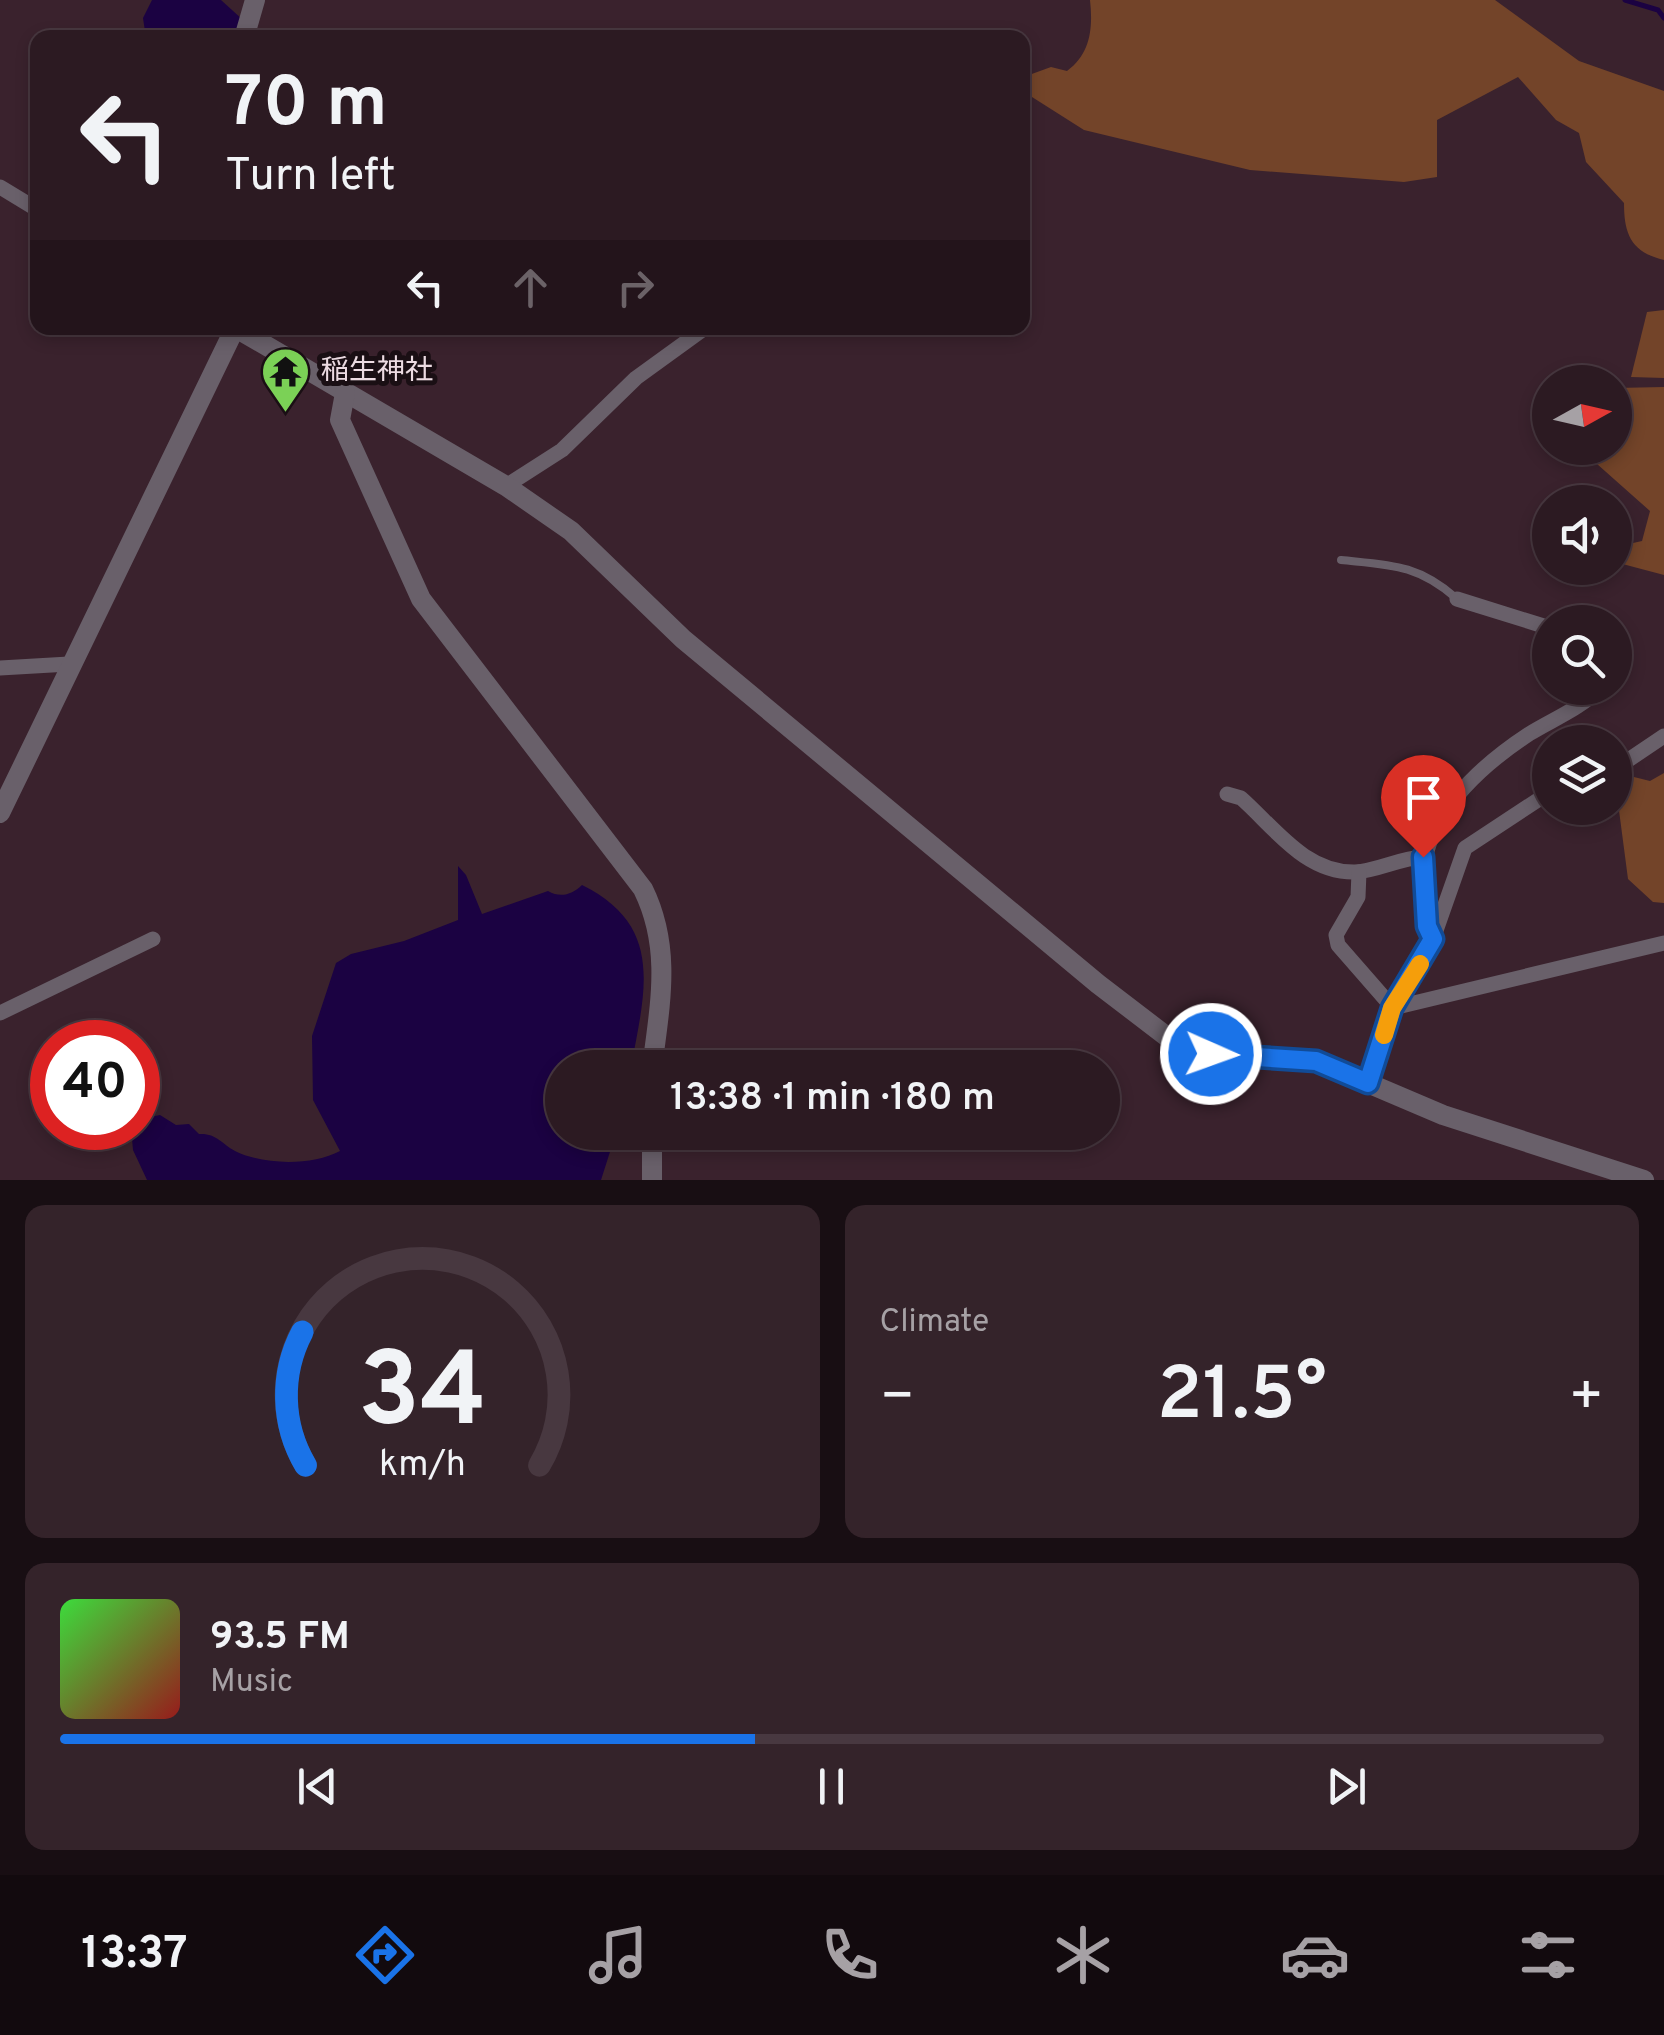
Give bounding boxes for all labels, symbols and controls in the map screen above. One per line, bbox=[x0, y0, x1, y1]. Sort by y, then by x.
text: 70 m bbox=[225, 62, 388, 151]
icon: left bbox=[60, 70, 190, 200]
text: Turn left bbox=[225, 149, 396, 206]
icon: left bbox=[398, 260, 453, 315]
icon: ahead bbox=[503, 260, 558, 315]
icon: right bbox=[608, 260, 663, 315]
temple icon: 稲生神社 bbox=[260, 346, 312, 414]
place label: 稲生神社 bbox=[321, 354, 433, 390]
north arrow bbox=[1532, 365, 1632, 465]
map controls bbox=[1532, 365, 1632, 825]
button: sound bbox=[1532, 485, 1632, 585]
button: search bbox=[1532, 605, 1632, 705]
button: layers bbox=[1532, 725, 1632, 825]
pin bbox=[1381, 755, 1466, 858]
icon: arrive bbox=[1396, 770, 1451, 825]
position arrow bbox=[1159, 1002, 1263, 1106]
speed limit sign: 40 bbox=[30, 1020, 160, 1150]
text: 13:38 · 1 min · 180 m bbox=[670, 1075, 995, 1124]
text: Climate bbox=[880, 1303, 989, 1343]
text: 34 bbox=[358, 1331, 487, 1463]
text: 21.5° bbox=[1157, 1351, 1327, 1446]
text: − bbox=[880, 1364, 915, 1434]
text: + bbox=[1569, 1364, 1604, 1434]
text: km/h bbox=[379, 1443, 466, 1489]
text: 93.5 FM bbox=[210, 1614, 350, 1663]
text: Music bbox=[210, 1663, 293, 1703]
icon: previous bbox=[290, 1759, 345, 1814]
icon: pause bbox=[804, 1759, 859, 1814]
icon: next bbox=[1319, 1759, 1374, 1814]
icon: directions bbox=[350, 1920, 420, 1990]
icon: music bbox=[583, 1920, 653, 1990]
icon: phone bbox=[815, 1920, 885, 1990]
icon: climate bbox=[1048, 1920, 1118, 1990]
icon: car bbox=[1280, 1920, 1350, 1990]
icon: filters bbox=[1513, 1920, 1583, 1990]
text: 13:37 bbox=[81, 1927, 188, 1984]

